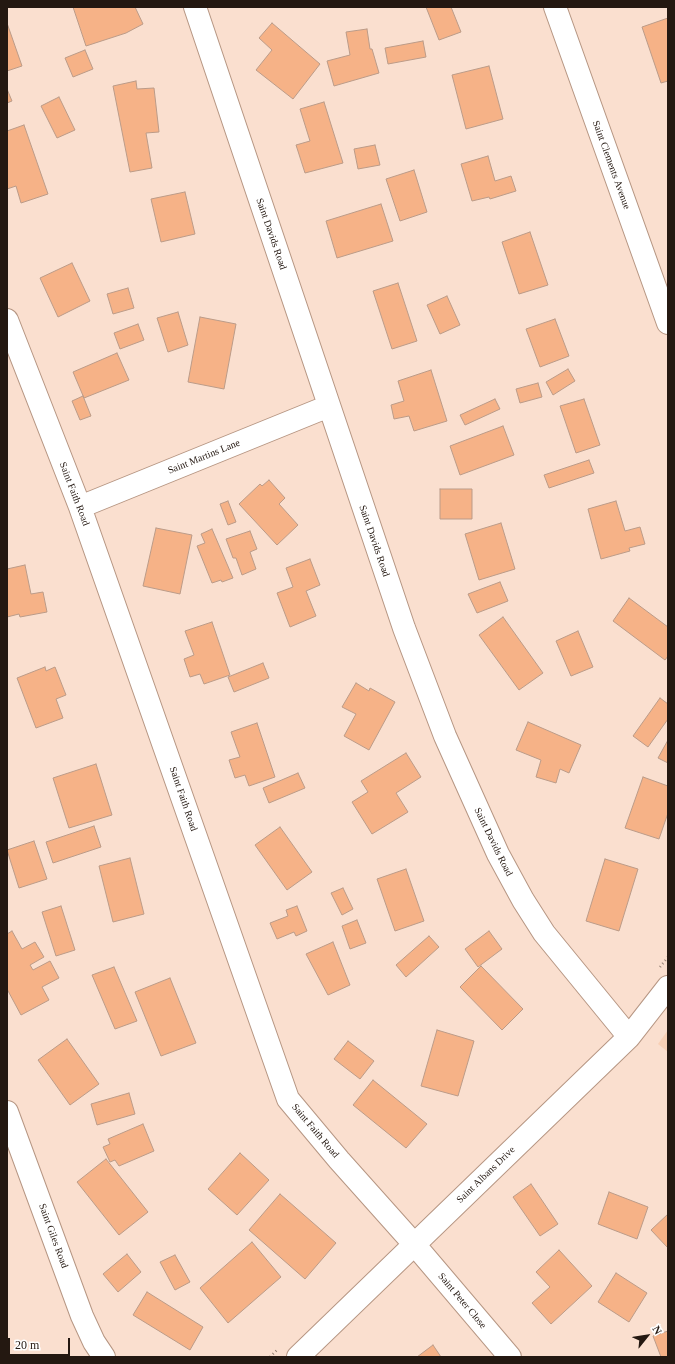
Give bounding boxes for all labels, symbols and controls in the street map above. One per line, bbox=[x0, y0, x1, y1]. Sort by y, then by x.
street label: Saint Clements Avenue bbox=[589, 119, 633, 211]
street label: Saint Davids Road bbox=[253, 197, 289, 271]
street label: Saint Martins Lane bbox=[166, 437, 242, 477]
street label: Saint Faith Road bbox=[56, 460, 92, 528]
street label: Saint Davids Road bbox=[356, 504, 392, 578]
street label: Saint Faith Road bbox=[166, 765, 200, 833]
street label: Saint Davids Road bbox=[471, 806, 515, 878]
street label: Saint Faith Road bbox=[289, 1101, 341, 1161]
street label: Saint Albans Drive bbox=[454, 1144, 518, 1206]
street label: Saint Giles Road bbox=[36, 1202, 70, 1270]
street label: Saint Peter Close bbox=[435, 1271, 489, 1331]
north arrow bbox=[627, 1316, 667, 1356]
text: N bbox=[650, 1324, 665, 1336]
scale bar bbox=[10, 1330, 72, 1356]
text: 20 m bbox=[15, 1338, 39, 1352]

